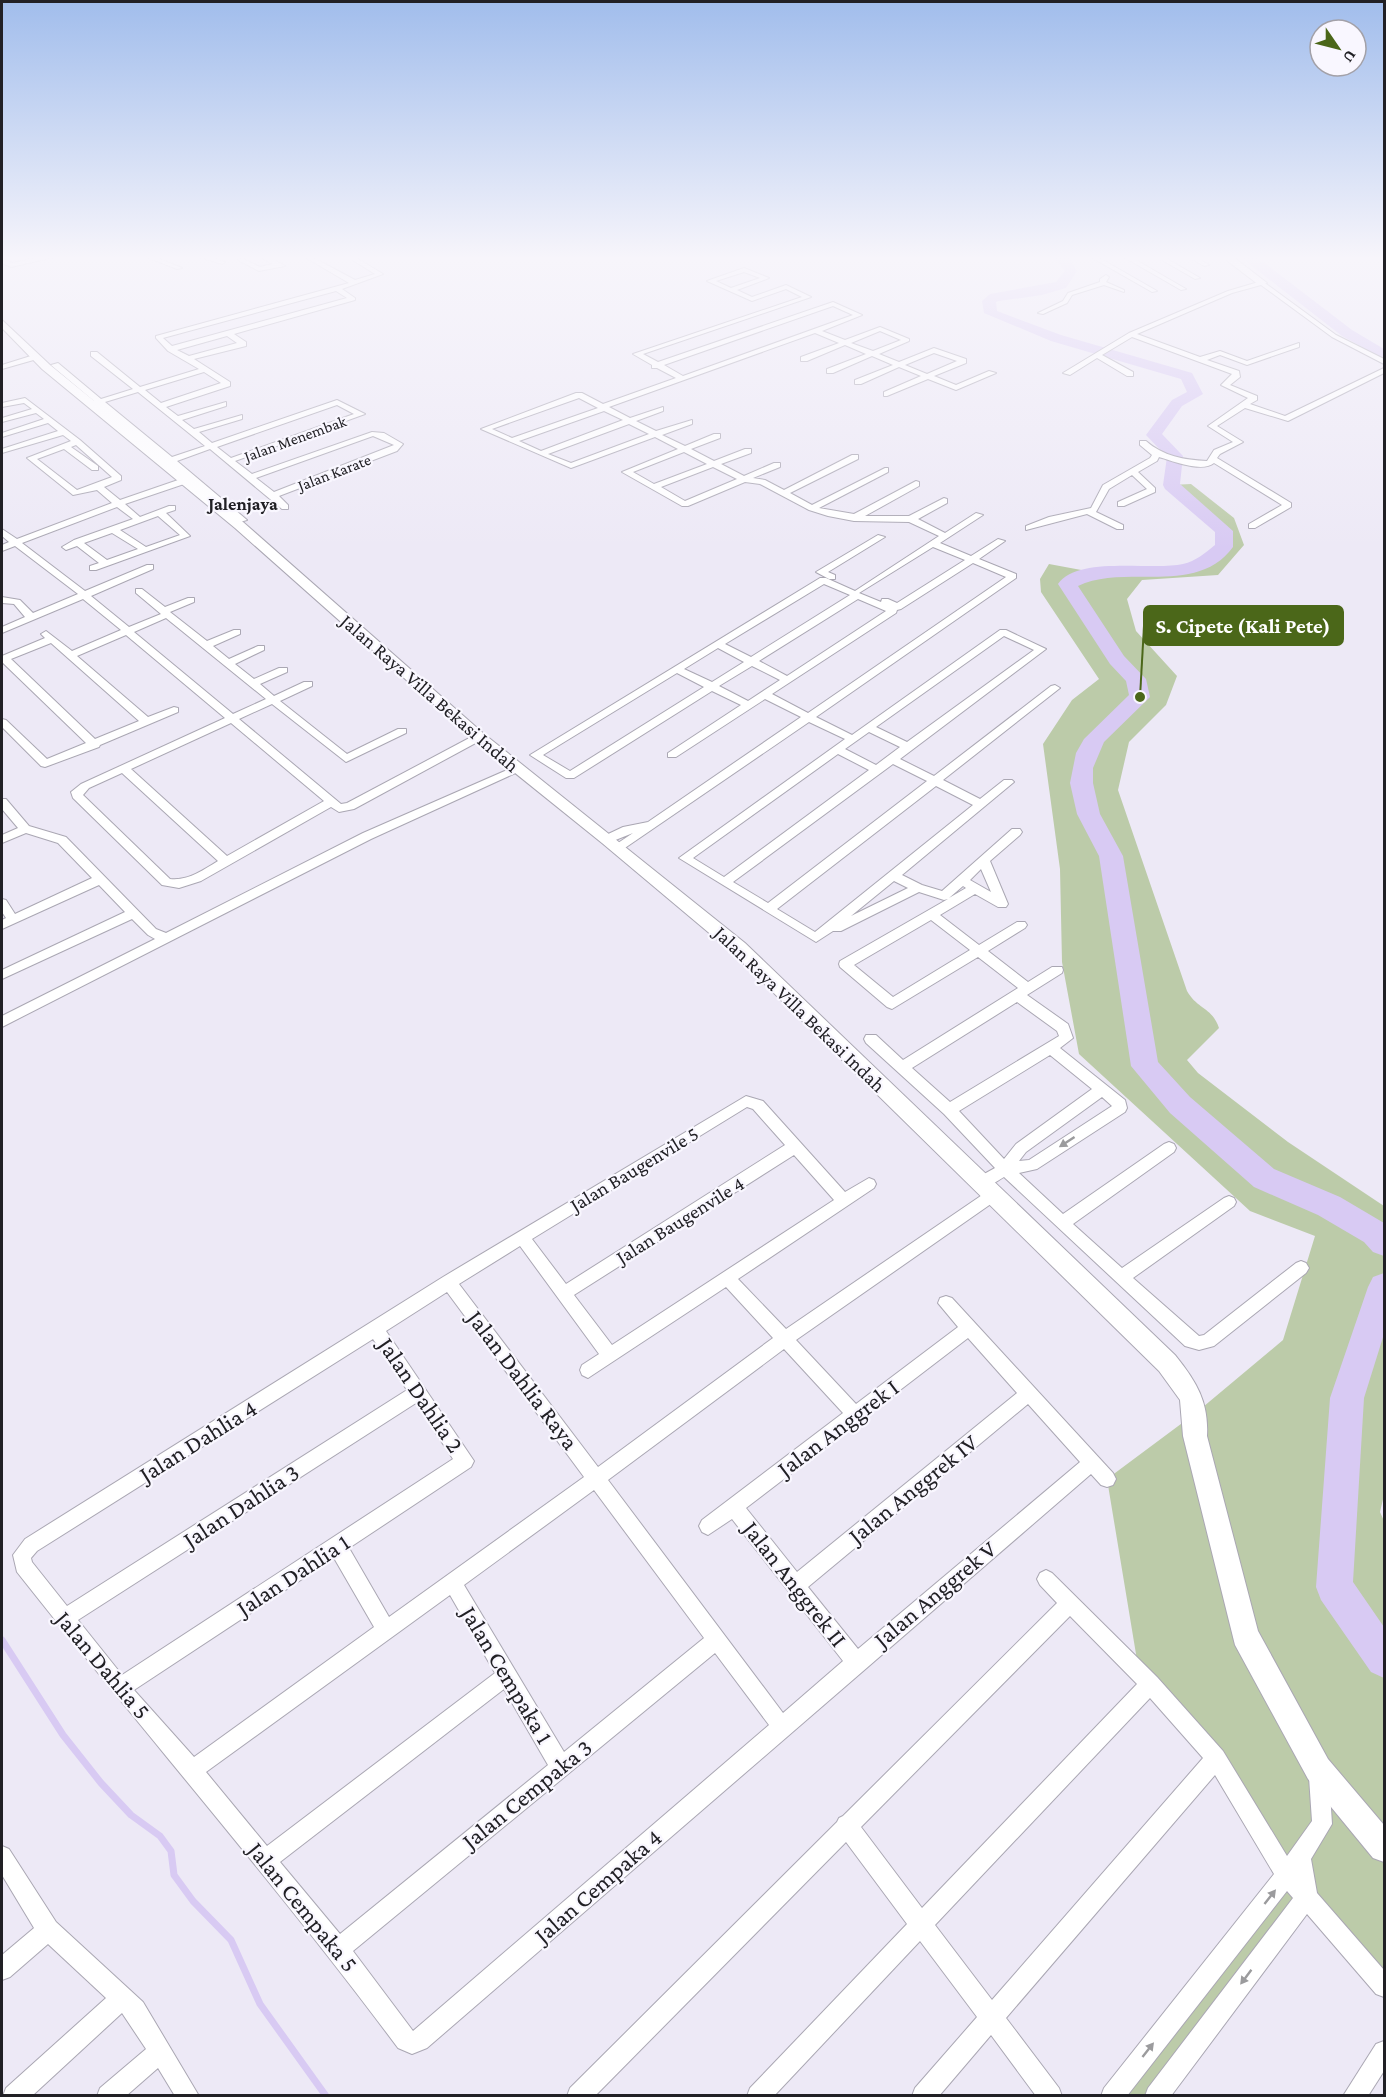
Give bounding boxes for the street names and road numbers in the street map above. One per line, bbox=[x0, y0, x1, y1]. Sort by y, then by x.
street label: Jalan Menembak bbox=[240, 412, 349, 466]
street label: Jalan Karate bbox=[293, 451, 373, 496]
street label: Jalan Raya Villa Bekasi Indah bbox=[334, 608, 524, 777]
street label: Jalan Raya Villa Bekasi Indah bbox=[708, 920, 890, 1097]
street label: Jalan Baugenvile 5 bbox=[564, 1122, 703, 1218]
street label: Jalan Baugenvile 4 bbox=[610, 1172, 748, 1270]
street label: Jalan Dahlia Raya bbox=[461, 1303, 585, 1455]
street label: Jalan Dahlia 2 bbox=[372, 1331, 470, 1457]
street label: Jalan Anggrek I bbox=[770, 1373, 904, 1483]
street label: Jalan Dahlia 4 bbox=[132, 1394, 261, 1488]
street label: Jalan Anggrek IV bbox=[841, 1428, 983, 1550]
street label: Jalan Dahlia 3 bbox=[176, 1458, 304, 1554]
street label: Jalan Anggrek II bbox=[737, 1514, 853, 1652]
street label: Jalan Dahlia 1 bbox=[230, 1528, 354, 1622]
street label: Jalan Anggrek V bbox=[867, 1535, 1001, 1654]
street label: Jalan Cempaka 1 bbox=[455, 1599, 559, 1748]
street label: Jalan Dahlia 5 bbox=[49, 1604, 156, 1724]
street label: Jalan Cempaka 3 bbox=[455, 1733, 597, 1855]
street label: Jalan Cempaka 4 bbox=[527, 1823, 667, 1950]
street label: Jalan Cempaka 5 bbox=[242, 1835, 364, 1977]

